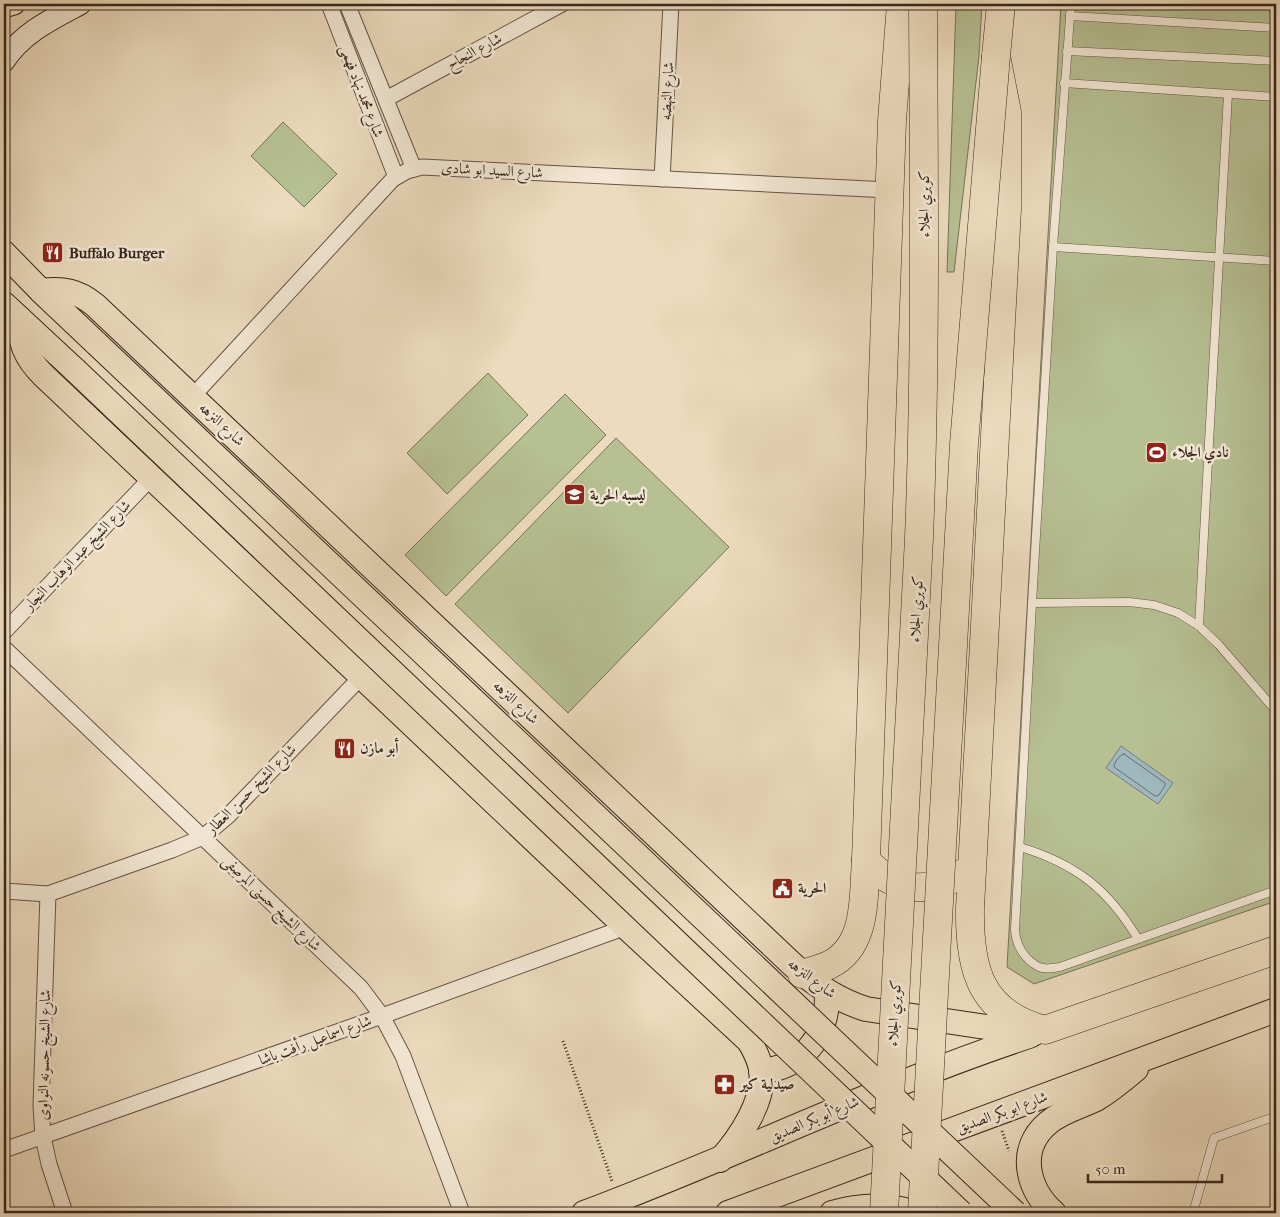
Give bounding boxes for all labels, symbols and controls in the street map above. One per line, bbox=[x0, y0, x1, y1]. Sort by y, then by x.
street label: شارع النجاح bbox=[443, 29, 507, 77]
street label: شارع محمد نهاد فهمى bbox=[332, 42, 388, 141]
street label: شارع النهضه bbox=[656, 61, 682, 121]
street label: شارع السيد ابو شادى bbox=[440, 158, 544, 186]
street label: كوبري الجلاء bbox=[915, 171, 936, 237]
restaurant icon: Buffalo Burger bbox=[41, 241, 65, 265]
place label: Buffalo Burger bbox=[69, 244, 165, 262]
street label: شارع النزهه bbox=[193, 398, 249, 453]
sports icon: نادي الجلاء bbox=[1144, 440, 1168, 464]
place label: نادي الجلاء bbox=[1172, 443, 1229, 464]
school or university icon: ليسبه الحرية bbox=[562, 483, 586, 507]
place label: ليسبه الحرية bbox=[590, 486, 646, 505]
street label: شارع الشيخ عبد الوهاب النجار bbox=[18, 496, 138, 619]
street label: كوبري الجلاء bbox=[905, 575, 930, 643]
street label: شارع النزهه bbox=[487, 676, 543, 731]
restaurant icon: أبو مازن bbox=[332, 736, 356, 760]
place label: أبو مازن bbox=[360, 737, 399, 757]
street label: شارع الشيخ حسن العطار bbox=[201, 740, 303, 843]
street label: شارع الشيخ حسنى المرصفى bbox=[215, 851, 325, 958]
public building icon: الحرية bbox=[770, 876, 794, 900]
place label: الحرية bbox=[798, 879, 826, 898]
street label: شارع النزهه bbox=[782, 954, 840, 1005]
street label: كوبري الجلاء bbox=[883, 979, 908, 1047]
street label: شارع الشيخ حسونه النواوى bbox=[34, 989, 59, 1121]
street label: شارع اسماعيل رأفت باشا bbox=[255, 1009, 375, 1073]
pharmacy icon: صيدلية كير bbox=[712, 1072, 736, 1096]
place label: صيدلية كير bbox=[738, 1075, 795, 1093]
street label: شارع ابو بكر الصديق bbox=[954, 1087, 1051, 1141]
street label: شارع أبو بكر الصديق bbox=[766, 1090, 863, 1150]
scale bar bbox=[1088, 1152, 1221, 1184]
text: 50 m bbox=[1095, 1160, 1126, 1178]

